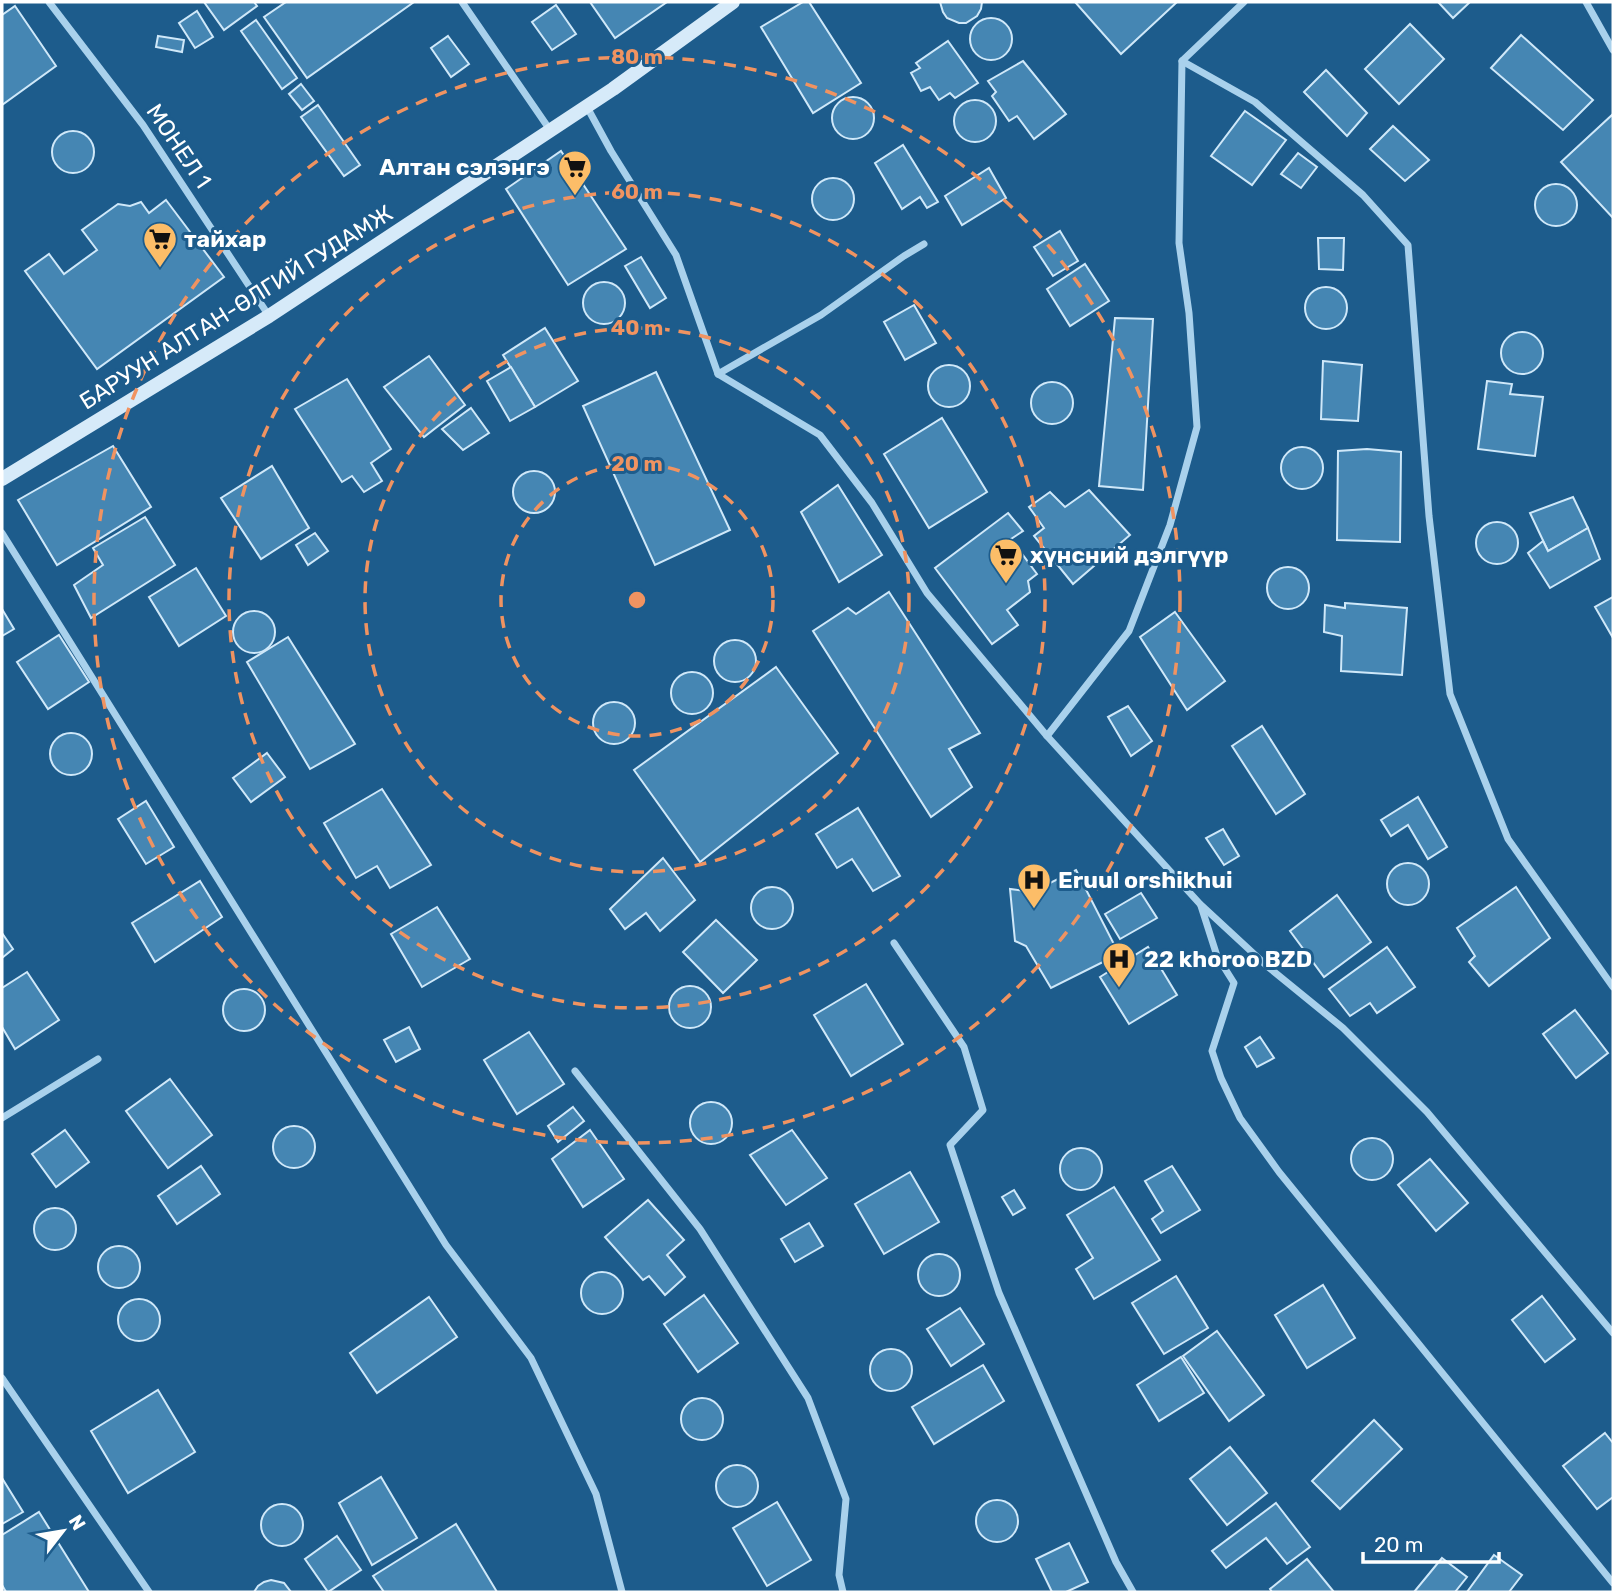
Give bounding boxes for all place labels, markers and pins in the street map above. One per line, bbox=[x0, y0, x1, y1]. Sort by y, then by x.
supermarket icon: Алтан сэлэнгэ bbox=[556, 148, 594, 197]
place label: Алтан сэлэнгэ bbox=[379, 153, 550, 181]
supermarket icon: тайхар bbox=[141, 220, 179, 269]
place label: тайхар bbox=[184, 225, 266, 253]
supermarket icon: хүнсний дэлгүүр bbox=[987, 536, 1025, 585]
place label: хүнсний дэлгүүр bbox=[1030, 541, 1228, 569]
centre of rings bbox=[625, 588, 649, 612]
hospital icon: Eruul orshikhui bbox=[1015, 861, 1053, 910]
place label: Eruul orshikhui bbox=[1058, 866, 1233, 894]
hospital icon: 22 khoroo BZD bbox=[1100, 940, 1138, 989]
place label: 22 khoroo BZD bbox=[1144, 945, 1312, 973]

